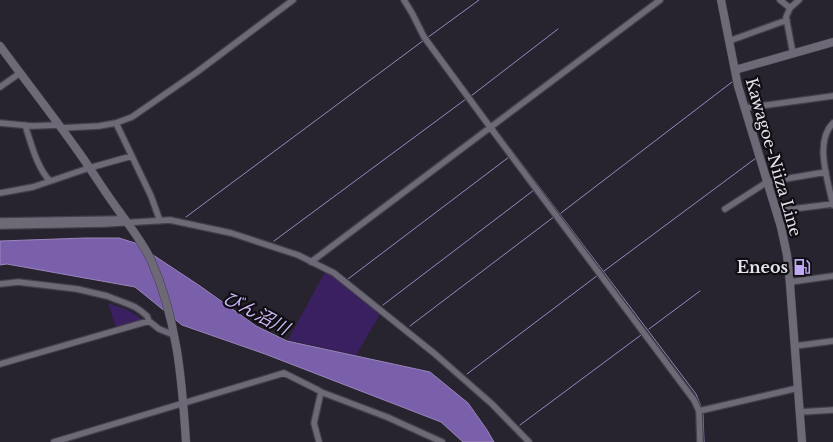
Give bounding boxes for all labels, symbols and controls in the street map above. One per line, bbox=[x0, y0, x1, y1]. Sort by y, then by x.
street label: Kawagoe-Niiza Line bbox=[742, 75, 806, 239]
place label: Eneos bbox=[737, 257, 788, 277]
fuel station icon: Eneos bbox=[792, 257, 812, 277]
water label: びん沼川 bbox=[219, 286, 295, 341]

